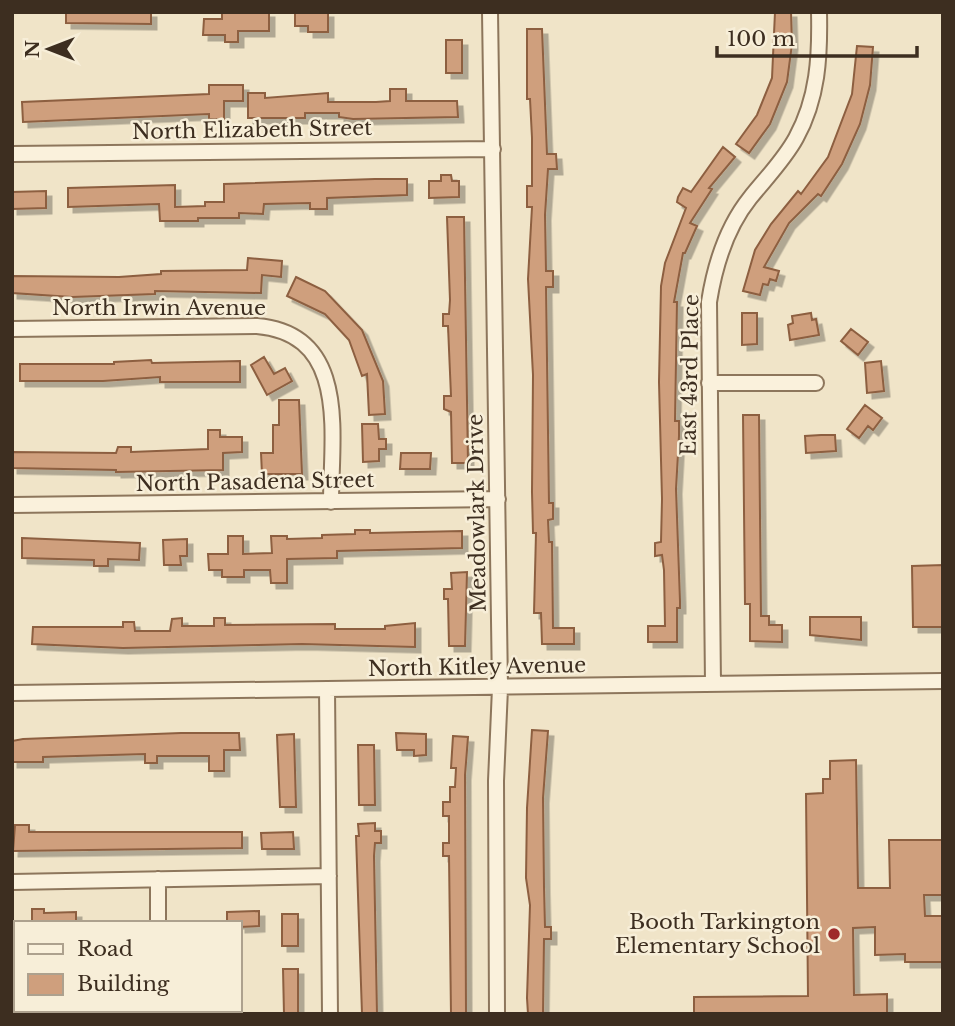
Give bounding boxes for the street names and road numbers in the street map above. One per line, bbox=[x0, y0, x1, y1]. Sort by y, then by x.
street label: North Elizabeth Street bbox=[132, 115, 372, 145]
street label: East 43rd Place bbox=[676, 294, 704, 456]
street label: North Irwin Avenue bbox=[52, 295, 266, 321]
street label: Meadowlark Drive bbox=[462, 414, 492, 612]
street label: North Pasadena Street bbox=[135, 467, 375, 497]
street label: North Kitley Avenue bbox=[368, 652, 586, 682]

